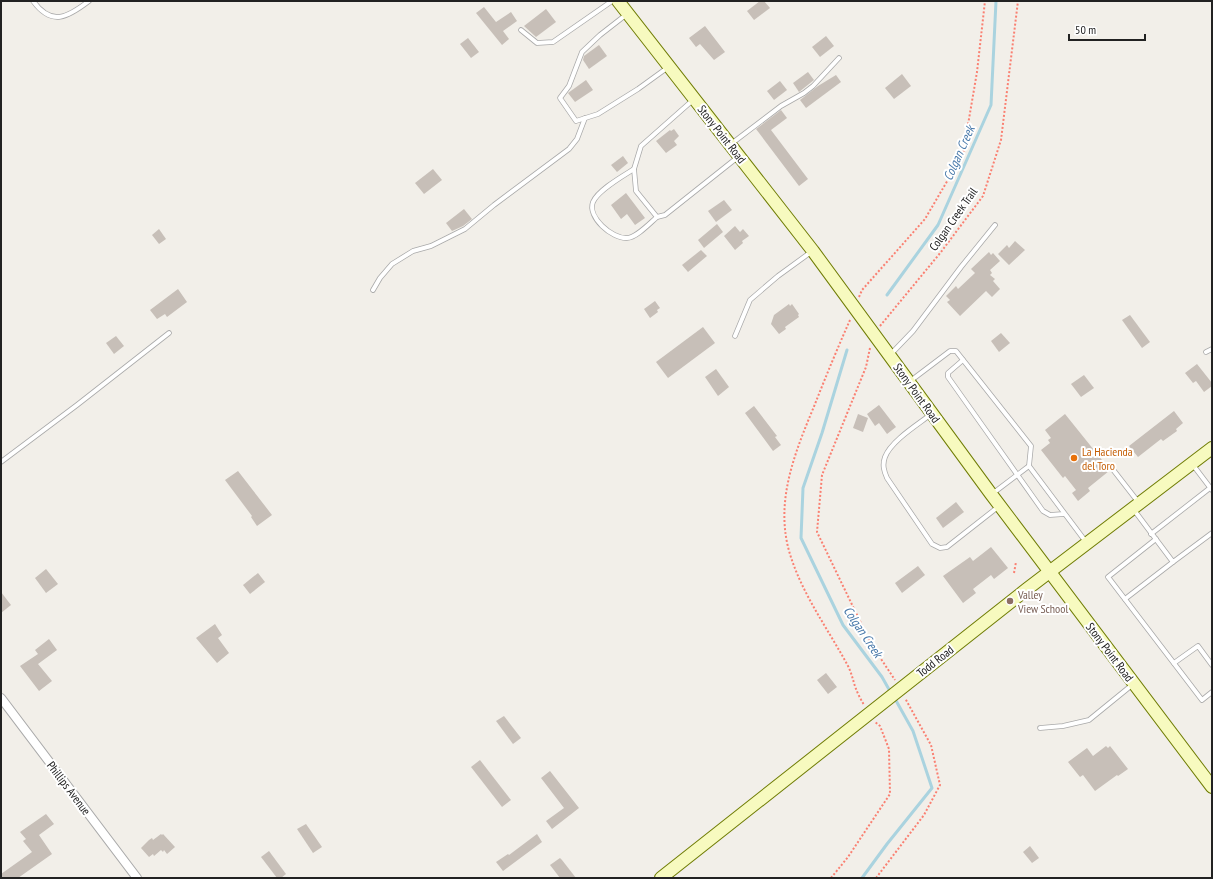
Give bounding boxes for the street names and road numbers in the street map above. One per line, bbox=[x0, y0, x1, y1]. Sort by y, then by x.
street label: Stony Point Road bbox=[695, 102, 749, 166]
street label: Colgan Creek Trail bbox=[926, 184, 980, 254]
street label: Stony Point Road bbox=[890, 360, 944, 426]
street label: Stony Point Road bbox=[1083, 620, 1137, 684]
street label: Todd Road bbox=[914, 642, 956, 680]
street label: Phillips Avenue bbox=[44, 758, 94, 818]

